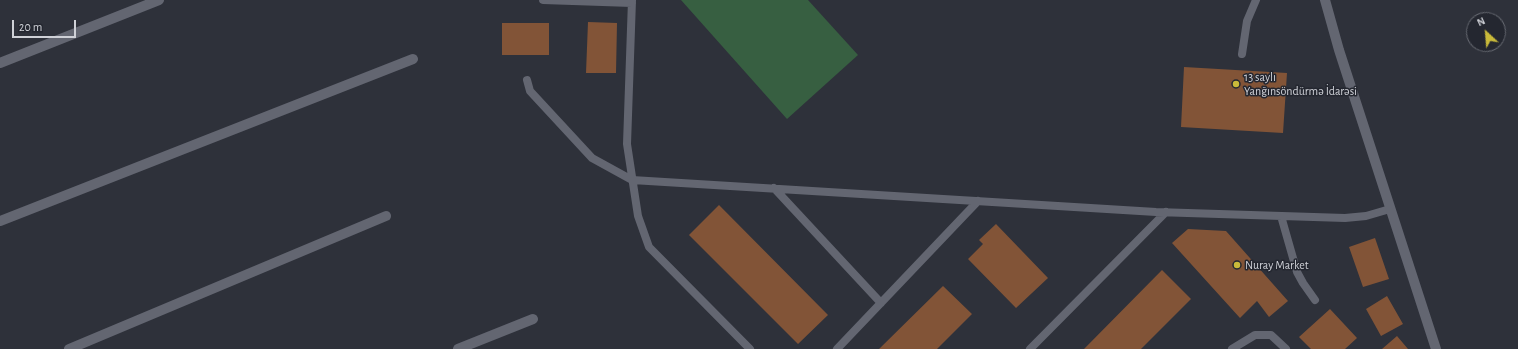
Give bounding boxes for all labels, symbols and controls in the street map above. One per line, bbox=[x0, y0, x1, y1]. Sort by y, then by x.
scale bar bbox=[14, 12, 78, 38]
north arrow bbox=[1466, 12, 1506, 52]
text: N bbox=[1475, 15, 1487, 28]
text: 20 m bbox=[19, 21, 42, 33]
place label: 13 saylı Yanğınsöndürmə İdarəsi bbox=[1244, 70, 1357, 98]
marker: 13 saylı Yanğınsöndürmə İdarəsi bbox=[1231, 79, 1241, 89]
place label: Nuray Market bbox=[1245, 258, 1309, 272]
marker: Nuray Market bbox=[1232, 260, 1242, 270]

